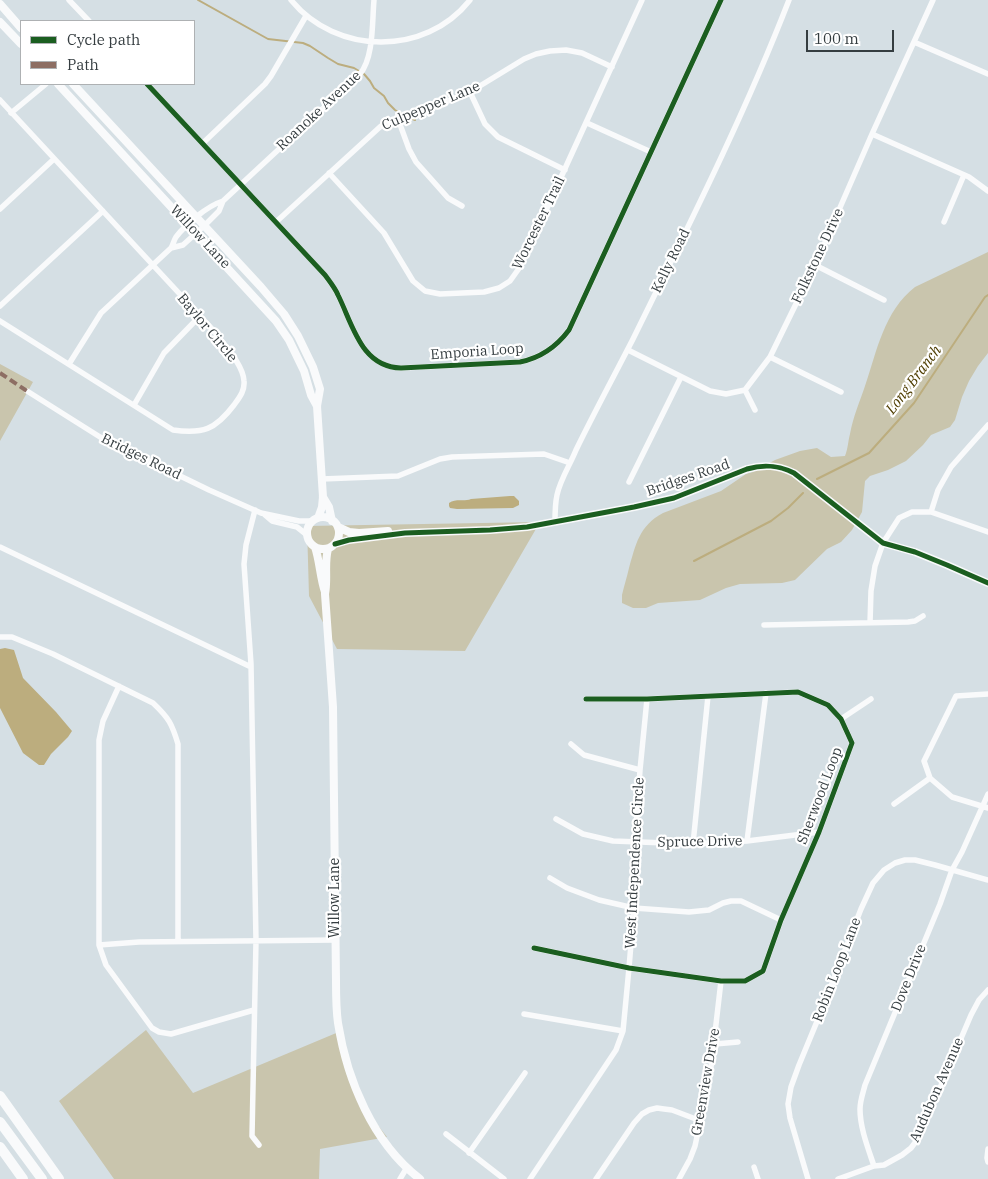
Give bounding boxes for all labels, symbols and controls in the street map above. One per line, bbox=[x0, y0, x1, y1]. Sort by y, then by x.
legend bbox=[20, 20, 195, 85]
scale bar bbox=[808, 20, 896, 52]
text: 100 m bbox=[814, 29, 859, 48]
text: Cycle path bbox=[67, 30, 140, 49]
text: Path bbox=[67, 55, 99, 74]
street label: Roanoke Avenue bbox=[273, 67, 365, 155]
street label: Culpepper Lane bbox=[379, 78, 483, 134]
street label: Worcester Trail bbox=[509, 174, 569, 272]
street label: Willow Lane bbox=[166, 202, 234, 272]
street label: Folkstone Drive bbox=[789, 206, 847, 306]
street label: Kelly Road bbox=[648, 226, 694, 296]
street label: Baylor Circle bbox=[173, 290, 241, 366]
street label: Emporia Loop bbox=[430, 340, 524, 364]
water label: Long Branch bbox=[882, 342, 946, 418]
street label: Bridges Road bbox=[98, 430, 184, 484]
street label: Bridges Road bbox=[644, 456, 732, 500]
street label: Sherwood Loop bbox=[794, 745, 846, 847]
street label: West Independence Circle bbox=[622, 777, 648, 949]
street label: Spruce Drive bbox=[657, 833, 743, 851]
street label: Willow Lane bbox=[327, 858, 343, 938]
street label: Robin Loop Lane bbox=[809, 915, 865, 1025]
street label: Dove Drive bbox=[888, 942, 930, 1014]
street label: Greenview Drive bbox=[688, 1027, 724, 1137]
street label: Audubon Avenue bbox=[906, 1035, 968, 1145]

